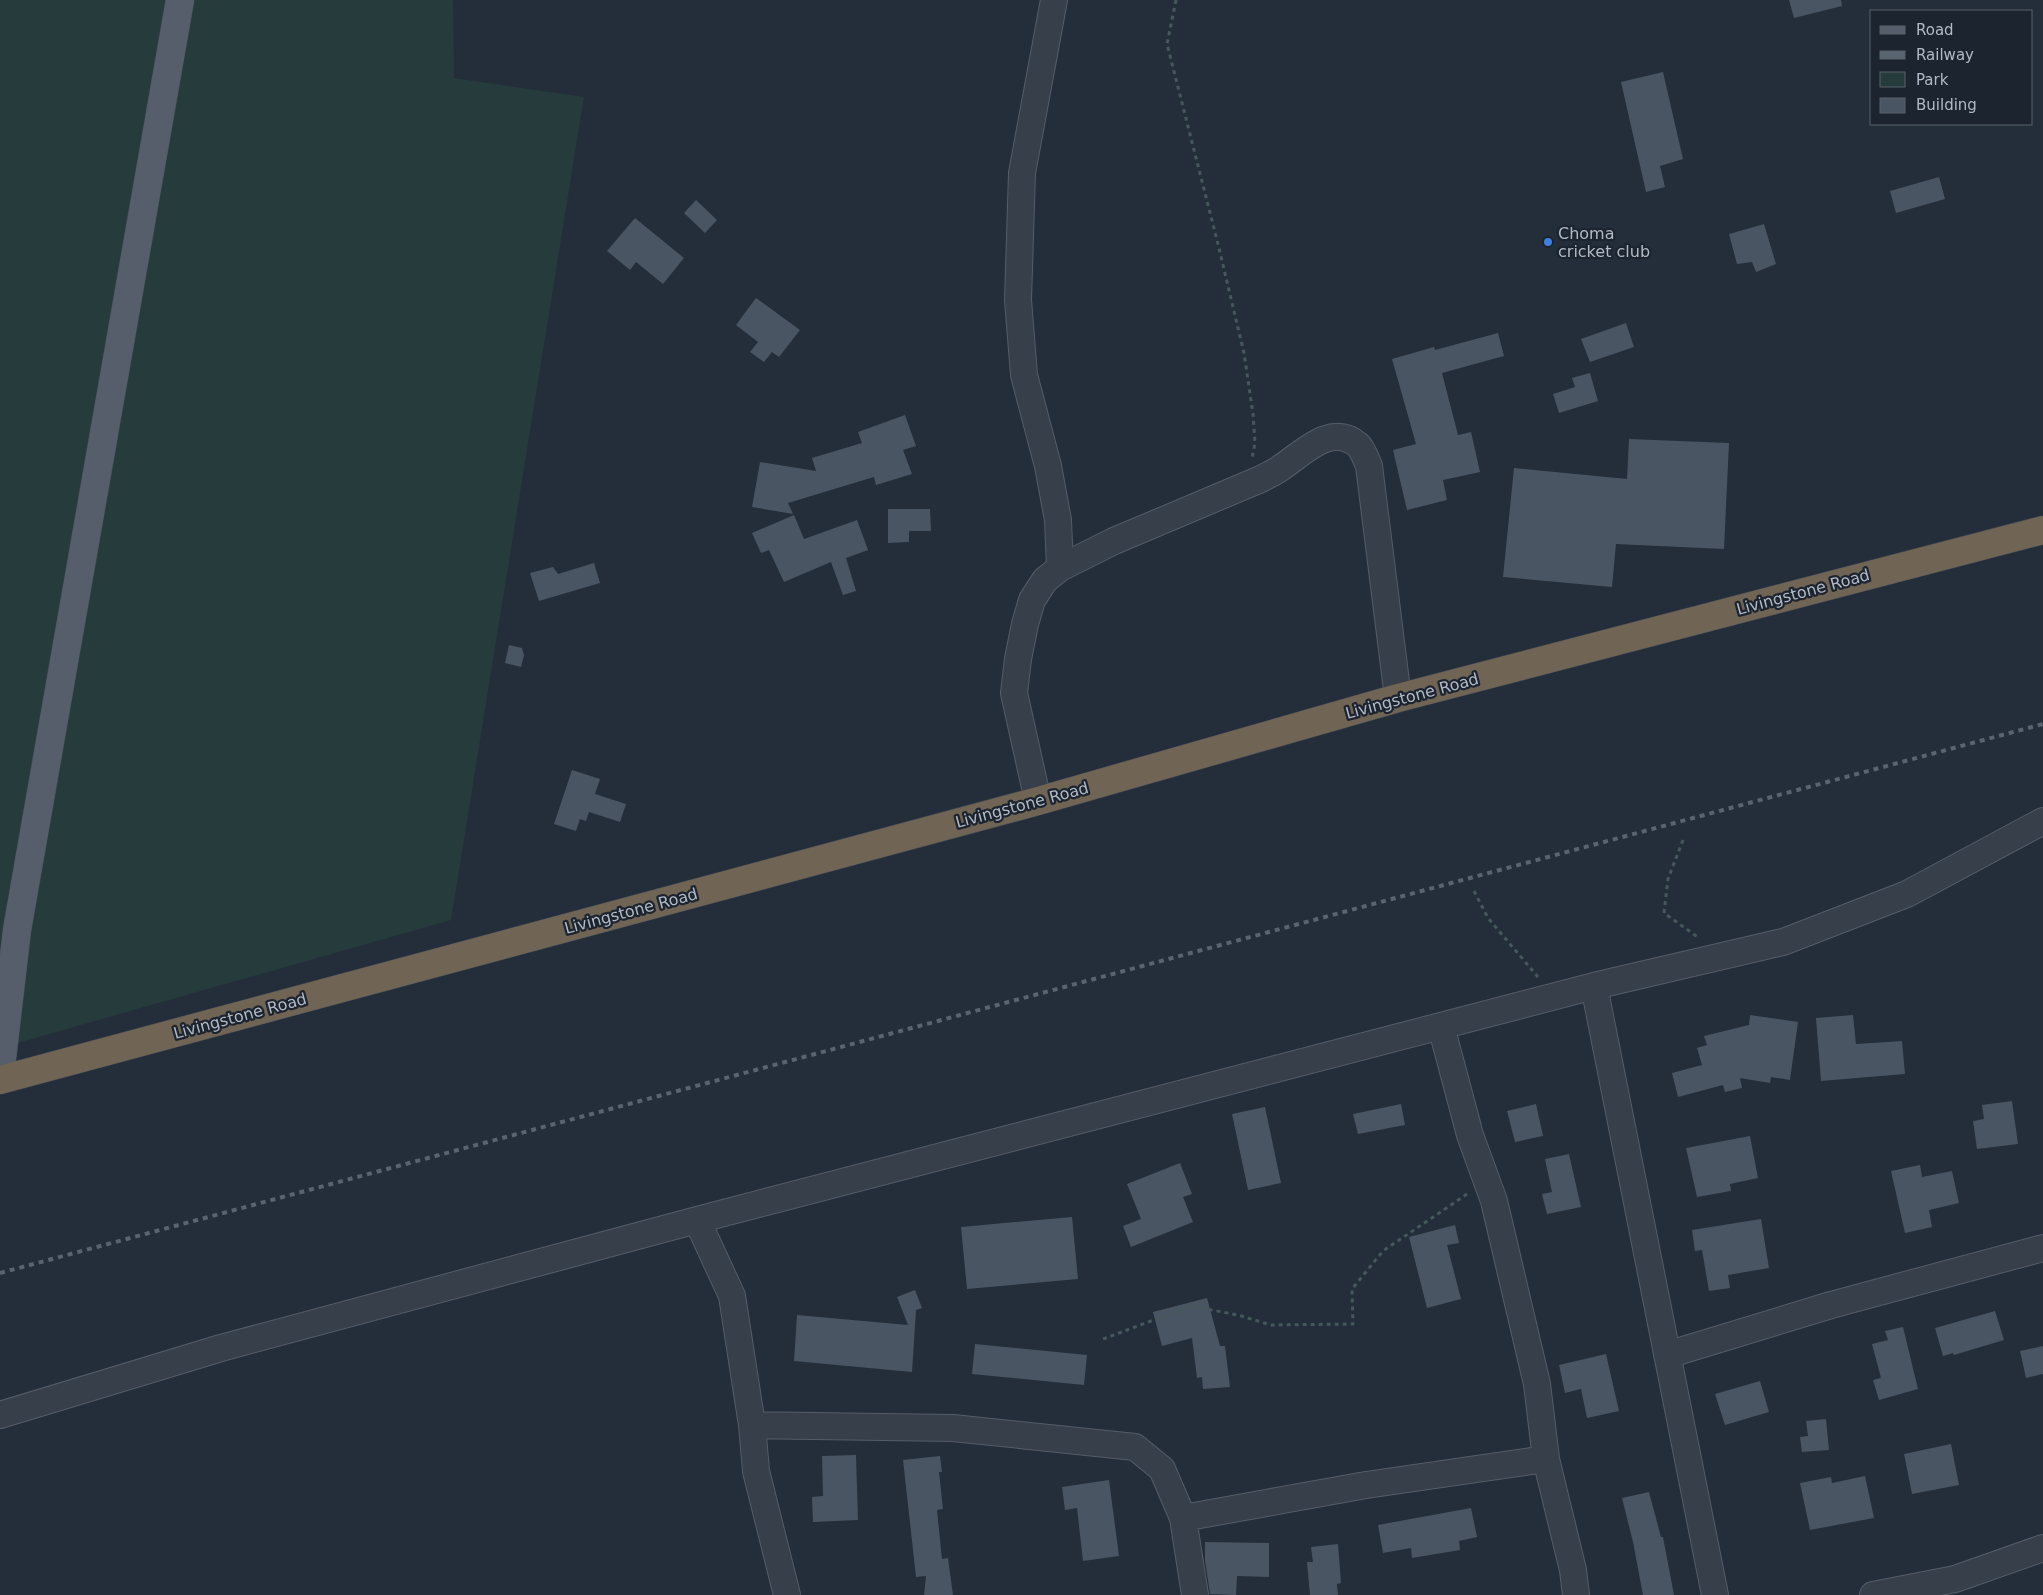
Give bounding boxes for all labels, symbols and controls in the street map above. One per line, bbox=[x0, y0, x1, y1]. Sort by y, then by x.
legend bbox=[1870, 10, 2033, 125]
text: Road bbox=[1916, 21, 1954, 39]
text: Railway bbox=[1916, 46, 1974, 64]
text: Park bbox=[1916, 71, 1949, 89]
text: Building bbox=[1916, 96, 1977, 114]
place label: Choma cricket club bbox=[1558, 224, 1650, 261]
marker: Choma cricket club bbox=[1542, 236, 1554, 248]
street label: Livingstone Road bbox=[1734, 565, 1872, 619]
street label: Livingstone Road bbox=[1343, 669, 1481, 723]
street label: Livingstone Road bbox=[953, 778, 1091, 832]
street label: Livingstone Road bbox=[562, 884, 700, 938]
street label: Livingstone Road bbox=[171, 989, 309, 1043]

